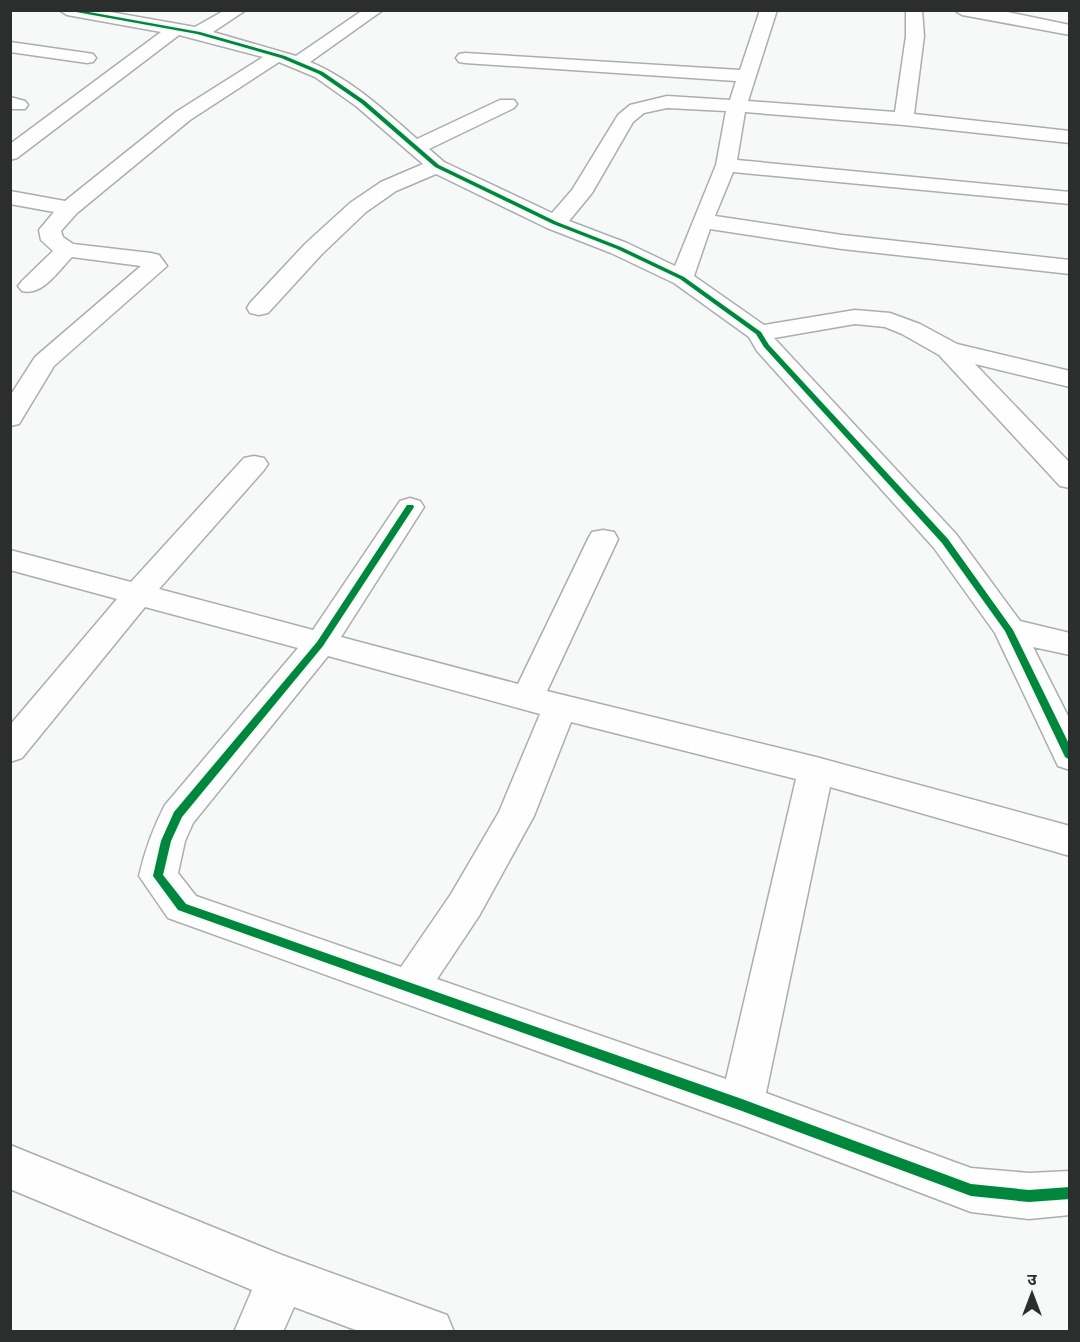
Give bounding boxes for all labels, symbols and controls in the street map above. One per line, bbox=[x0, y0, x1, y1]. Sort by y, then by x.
north arrow bbox=[1002, 1264, 1062, 1324]
text: उ bbox=[1027, 1270, 1037, 1289]

